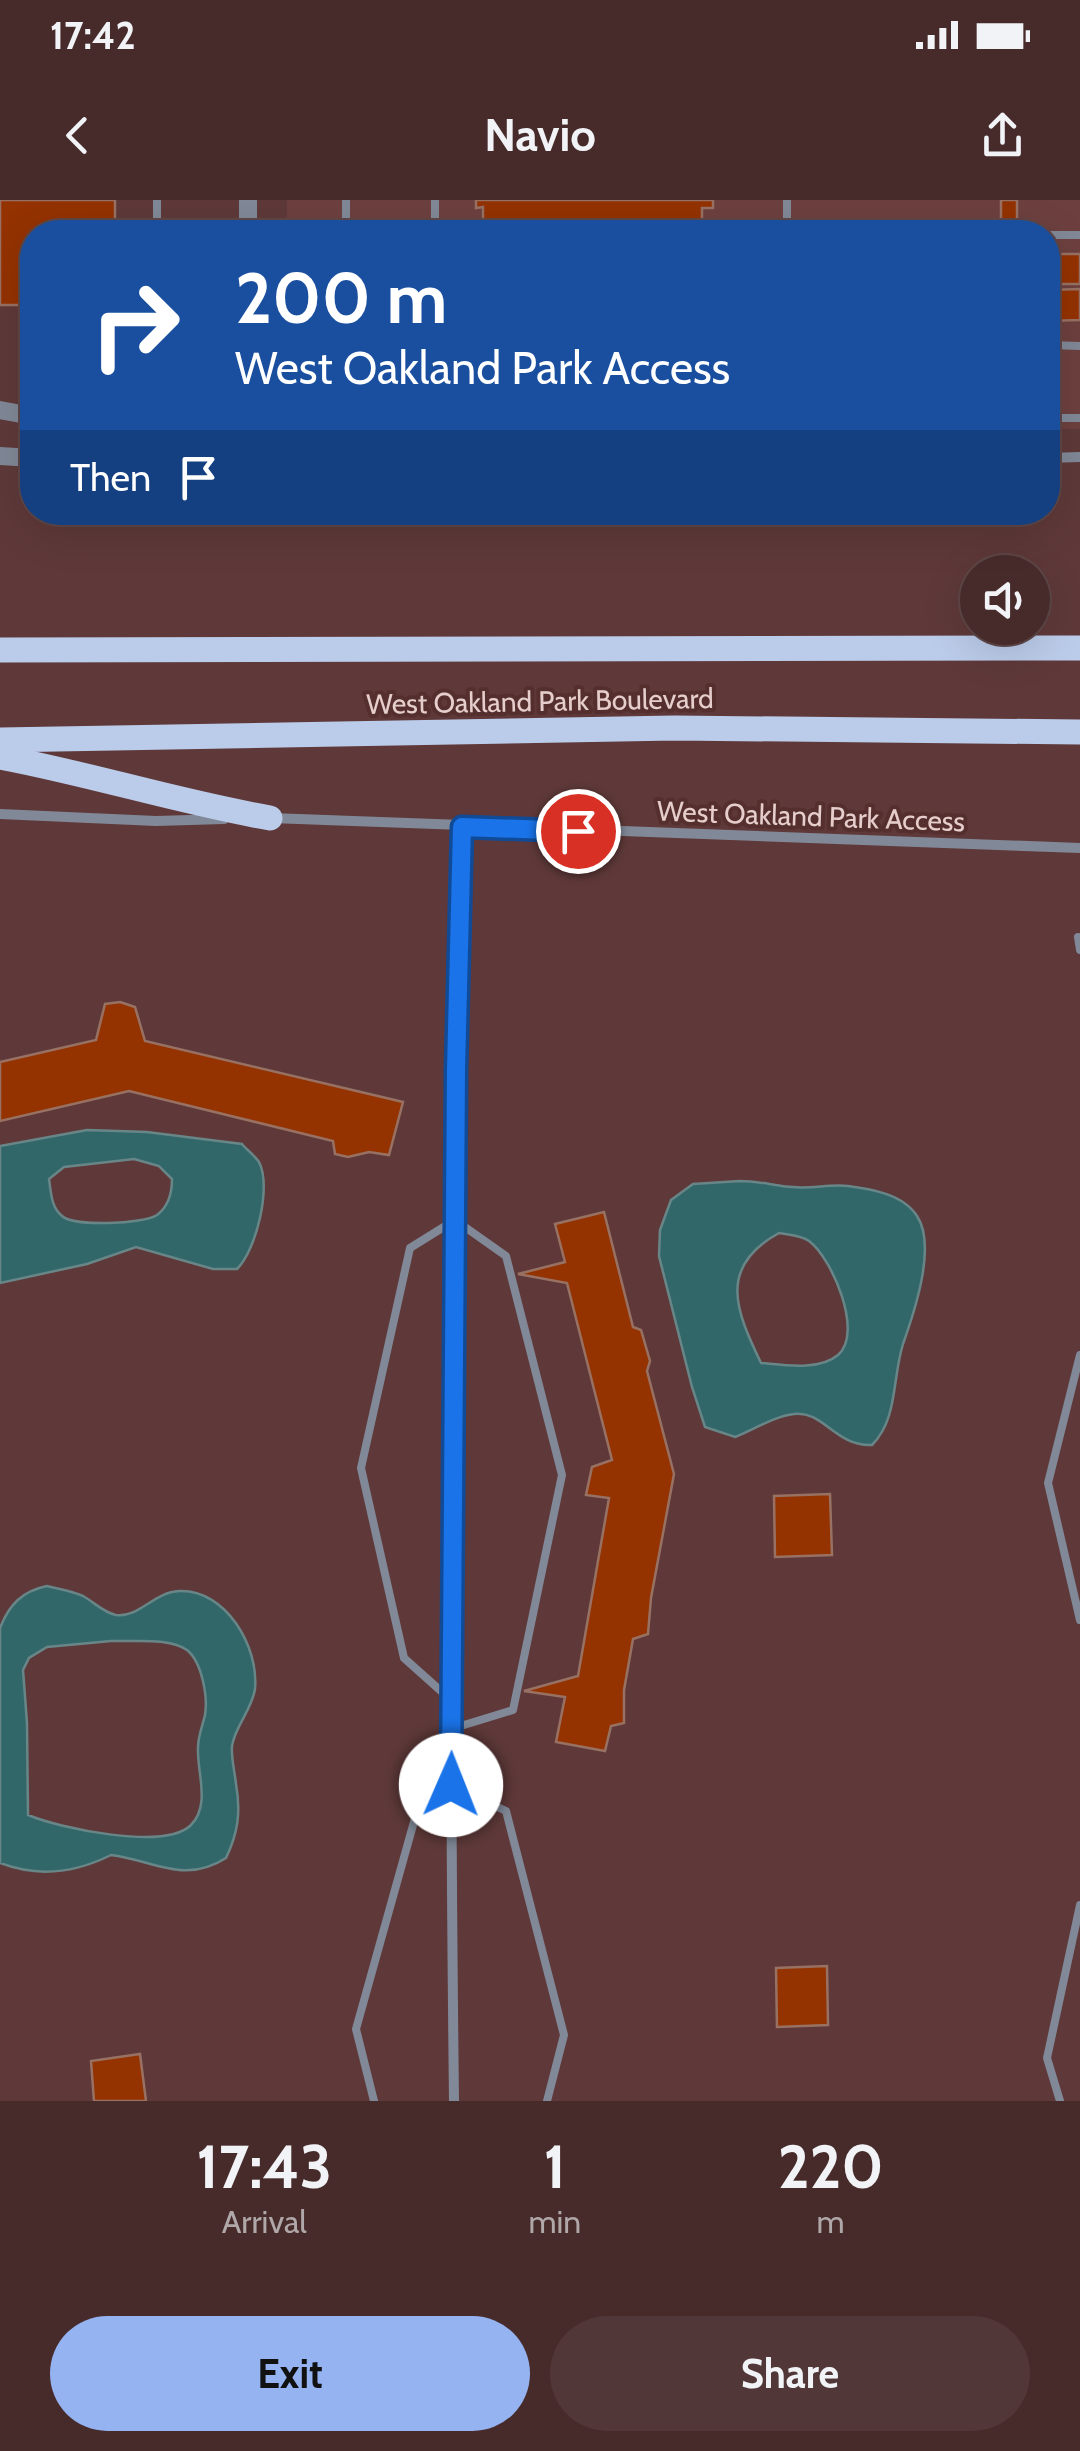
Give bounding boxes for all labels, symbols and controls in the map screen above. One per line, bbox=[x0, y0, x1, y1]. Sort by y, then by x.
text: 17:42 bbox=[50, 12, 136, 59]
icon: back bbox=[50, 108, 105, 163]
text: Navio bbox=[484, 108, 596, 162]
icon: share bbox=[975, 108, 1030, 163]
text: 200 m bbox=[235, 255, 447, 341]
icon: right bbox=[70, 260, 200, 390]
text: West Oakland Park Access bbox=[235, 341, 730, 395]
icon: arrive bbox=[171, 450, 226, 505]
text: Then bbox=[70, 454, 151, 501]
map controls bbox=[960, 555, 1050, 645]
button: sound bbox=[960, 555, 1050, 645]
street label: West Oakland Park Boulevard bbox=[366, 681, 714, 721]
pin bbox=[536, 789, 621, 874]
street label: West Oakland Park Access bbox=[656, 794, 966, 838]
icon: arrive bbox=[551, 804, 606, 859]
position arrow bbox=[399, 1733, 503, 1837]
text: 17:43 bbox=[196, 2130, 332, 2203]
text: 1 bbox=[544, 2130, 566, 2203]
text: 220 bbox=[778, 2130, 884, 2203]
text: Arrival bbox=[222, 2202, 307, 2241]
text: min bbox=[529, 2202, 581, 2241]
text: m bbox=[817, 2202, 845, 2241]
button: Exit bbox=[50, 2316, 530, 2431]
button: Share bbox=[550, 2316, 1030, 2431]

